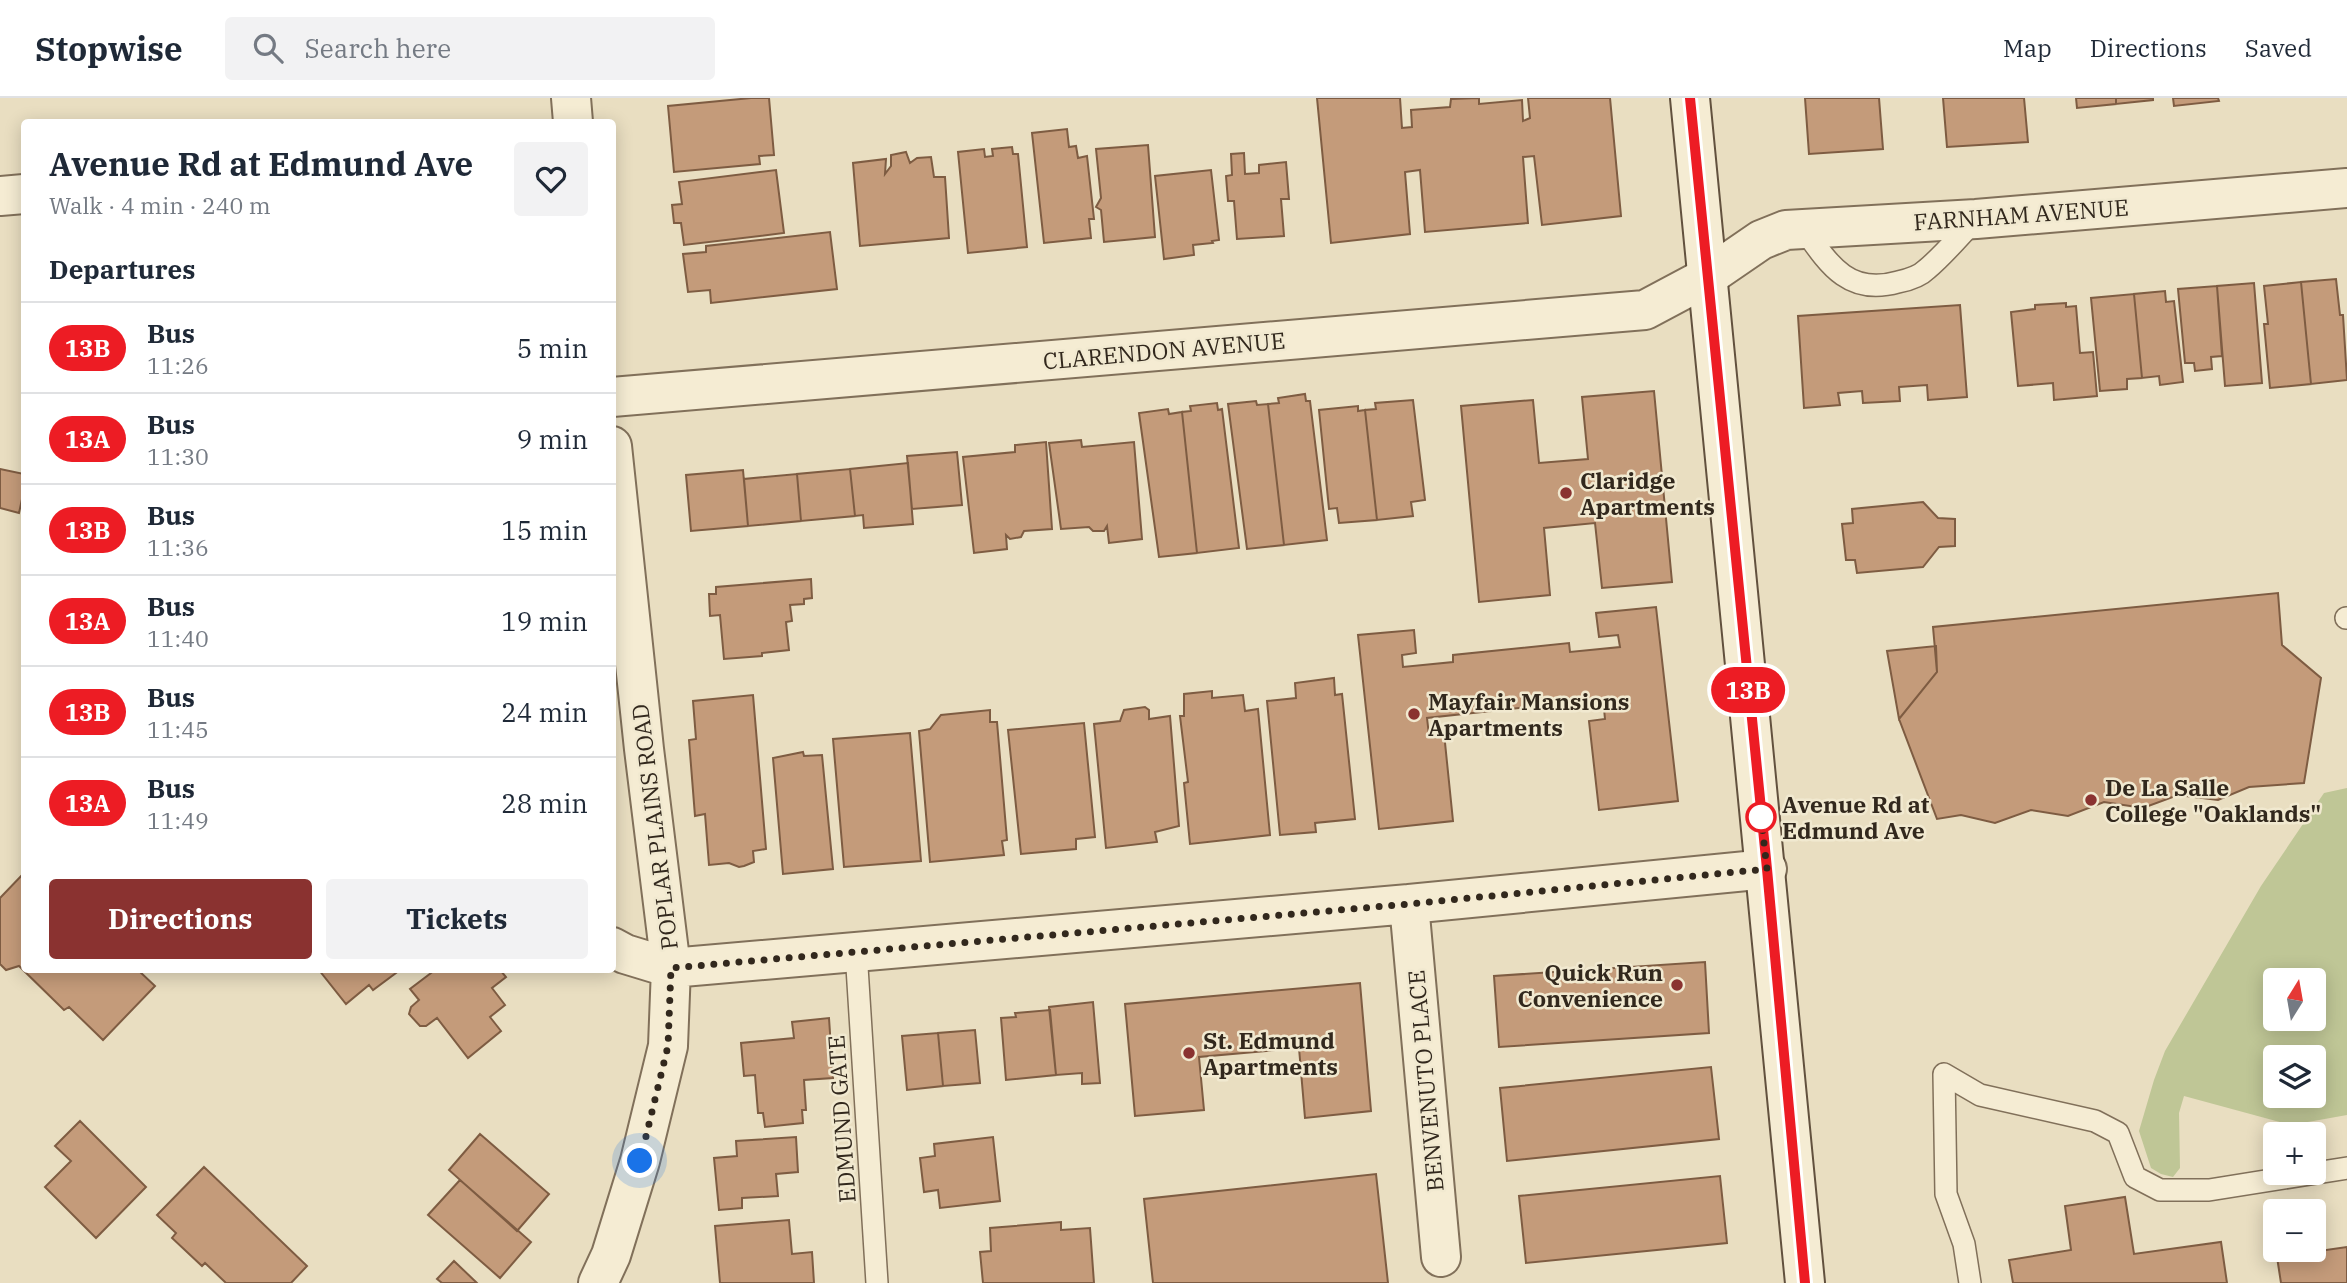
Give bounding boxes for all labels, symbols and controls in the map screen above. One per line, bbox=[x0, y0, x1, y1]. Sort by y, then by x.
search box bbox=[225, 17, 715, 80]
text: Stopwise bbox=[35, 27, 183, 70]
icon: search bbox=[249, 29, 287, 67]
text: Search here bbox=[305, 31, 451, 65]
text: Map bbox=[2003, 32, 2052, 64]
text: Directions bbox=[2090, 32, 2207, 64]
text: Saved bbox=[2245, 32, 2312, 64]
text: Avenue Rd at Edmund Ave bbox=[49, 142, 473, 185]
button: heart bbox=[514, 142, 588, 216]
text: Walk · 4 min · 240 m bbox=[49, 190, 271, 220]
street label: FARNHAM AVENUE bbox=[1912, 192, 2130, 236]
text: Departures bbox=[49, 252, 195, 286]
text: Bus bbox=[147, 316, 195, 350]
street label: CLARENDON AVENUE bbox=[1042, 324, 1286, 376]
text: 5 min bbox=[517, 331, 588, 365]
text: 13B bbox=[65, 332, 110, 364]
text: 11:26 bbox=[147, 350, 209, 380]
text: Bus bbox=[147, 407, 195, 441]
text: 9 min bbox=[517, 422, 588, 456]
text: 13A bbox=[65, 423, 110, 455]
text: 11:30 bbox=[147, 441, 209, 471]
place label: Claridge Apartments bbox=[1580, 465, 1715, 521]
marker: Claridge Apartments bbox=[1558, 485, 1574, 501]
text: Bus bbox=[147, 498, 195, 532]
text: 15 min bbox=[501, 513, 588, 547]
text: 13B bbox=[65, 514, 110, 546]
text: 11:36 bbox=[147, 532, 209, 562]
text: Bus bbox=[147, 589, 195, 623]
text: 19 min bbox=[501, 604, 588, 638]
text: 13A bbox=[65, 605, 110, 637]
text: 11:40 bbox=[147, 623, 209, 653]
line badge: 13B bbox=[1708, 667, 1788, 713]
text: 13B bbox=[1725, 674, 1771, 706]
text: Bus bbox=[147, 680, 195, 714]
place label: Mayfair Mansions Apartments bbox=[1428, 686, 1630, 742]
text: 24 min bbox=[501, 695, 588, 729]
text: 13B bbox=[65, 696, 110, 728]
street label: POPLAR PLAINS ROAD bbox=[624, 702, 684, 952]
marker: Mayfair Mansions Apartments bbox=[1406, 706, 1422, 722]
text: 11:45 bbox=[147, 714, 209, 744]
text: Bus bbox=[147, 771, 195, 805]
place label: De La Salle College "Oaklands" bbox=[2105, 772, 2321, 828]
text: 28 min bbox=[501, 786, 588, 820]
text: 13A bbox=[65, 787, 110, 819]
place label: Avenue Rd at Edmund Ave bbox=[1782, 789, 1930, 845]
marker: De La Salle College "Oaklands" bbox=[2083, 792, 2099, 808]
marker: Avenue Rd at Edmund Ave bbox=[1746, 802, 1776, 832]
text: 11:49 bbox=[147, 805, 209, 835]
button: Directions bbox=[49, 879, 312, 959]
button: Tickets bbox=[326, 879, 588, 959]
place label: Quick Run Convenience bbox=[1518, 957, 1663, 1013]
north arrow bbox=[2263, 968, 2326, 1031]
map controls bbox=[2263, 968, 2326, 1262]
street label: BENVENUTO PLACE bbox=[1400, 969, 1450, 1193]
marker: Quick Run Convenience bbox=[1669, 977, 1685, 993]
place label: St. Edmund Apartments bbox=[1203, 1025, 1338, 1081]
street label: EDMUND GATE bbox=[820, 1034, 862, 1204]
marker: St. Edmund Apartments bbox=[1181, 1045, 1197, 1061]
button: layers bbox=[2263, 1045, 2326, 1108]
button: + bbox=[2263, 1122, 2326, 1185]
your location bbox=[622, 1143, 657, 1178]
button: − bbox=[2263, 1199, 2326, 1262]

